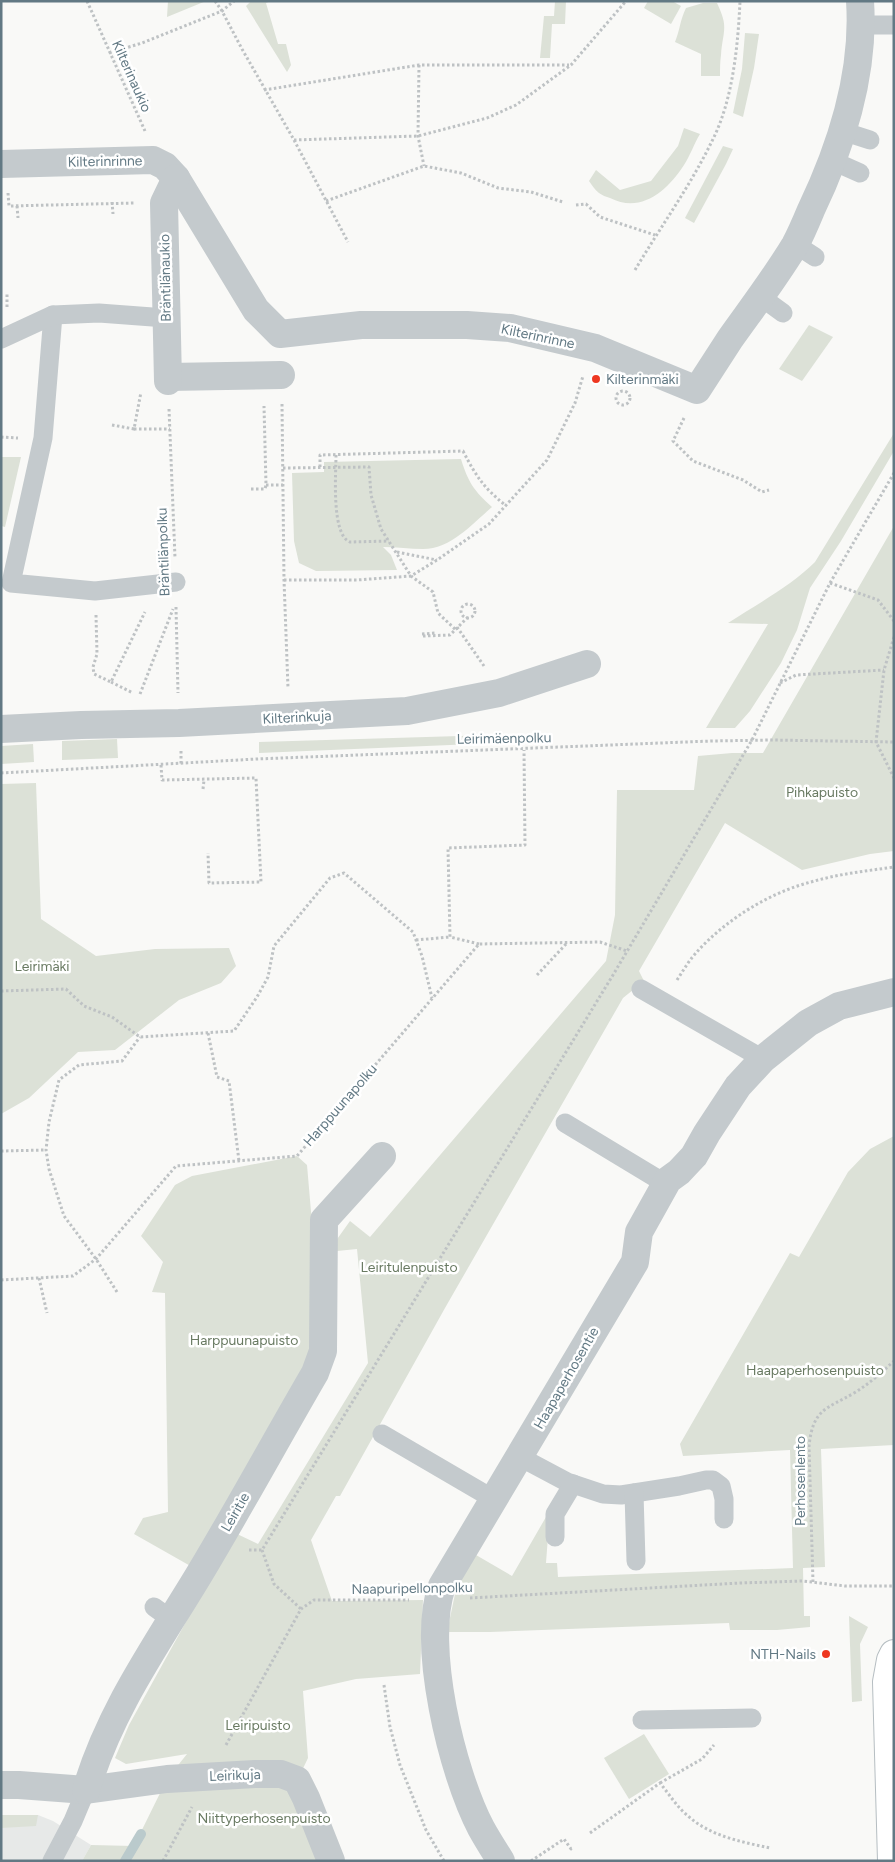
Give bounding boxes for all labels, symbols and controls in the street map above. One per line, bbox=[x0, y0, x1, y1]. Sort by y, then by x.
street label: Kilterinaukio bbox=[108, 38, 155, 115]
street label: Kilterinrinne bbox=[67, 152, 143, 171]
street label: Bräntilänaukio bbox=[156, 234, 175, 322]
street label: Kilterinrinne bbox=[500, 320, 577, 353]
place label: Kilterinmäki bbox=[606, 371, 679, 388]
marker: Kilterinmäki bbox=[590, 373, 602, 385]
street label: Bräntilänpolku bbox=[153, 507, 174, 597]
street label: Kilterinkuja bbox=[262, 707, 332, 728]
street label: Leirimäenpolku bbox=[457, 729, 552, 748]
park label: Pihkapuisto bbox=[786, 784, 858, 801]
park label: Leirimäki bbox=[14, 958, 70, 975]
street label: Harppuunapolku bbox=[300, 1061, 381, 1150]
park label: Leiritulenpuisto bbox=[360, 1259, 458, 1276]
street label: Haapaperhosentie bbox=[530, 1324, 603, 1432]
park label: Harppuunapuisto bbox=[190, 1332, 298, 1349]
park label: Haapaperhosenpuisto bbox=[746, 1362, 884, 1379]
street label: Perhosenlento bbox=[792, 1436, 809, 1526]
street label: Leiritie bbox=[217, 1489, 254, 1535]
street label: Naapuripellonpolku bbox=[351, 1579, 473, 1598]
place label: NTH-Nails bbox=[750, 1646, 816, 1663]
marker: NTH-Nails bbox=[820, 1648, 832, 1660]
park label: Leiripuisto bbox=[225, 1717, 291, 1734]
street label: Leirikuja bbox=[209, 1766, 261, 1785]
park label: Niittyperhosenpuisto bbox=[197, 1810, 331, 1827]

